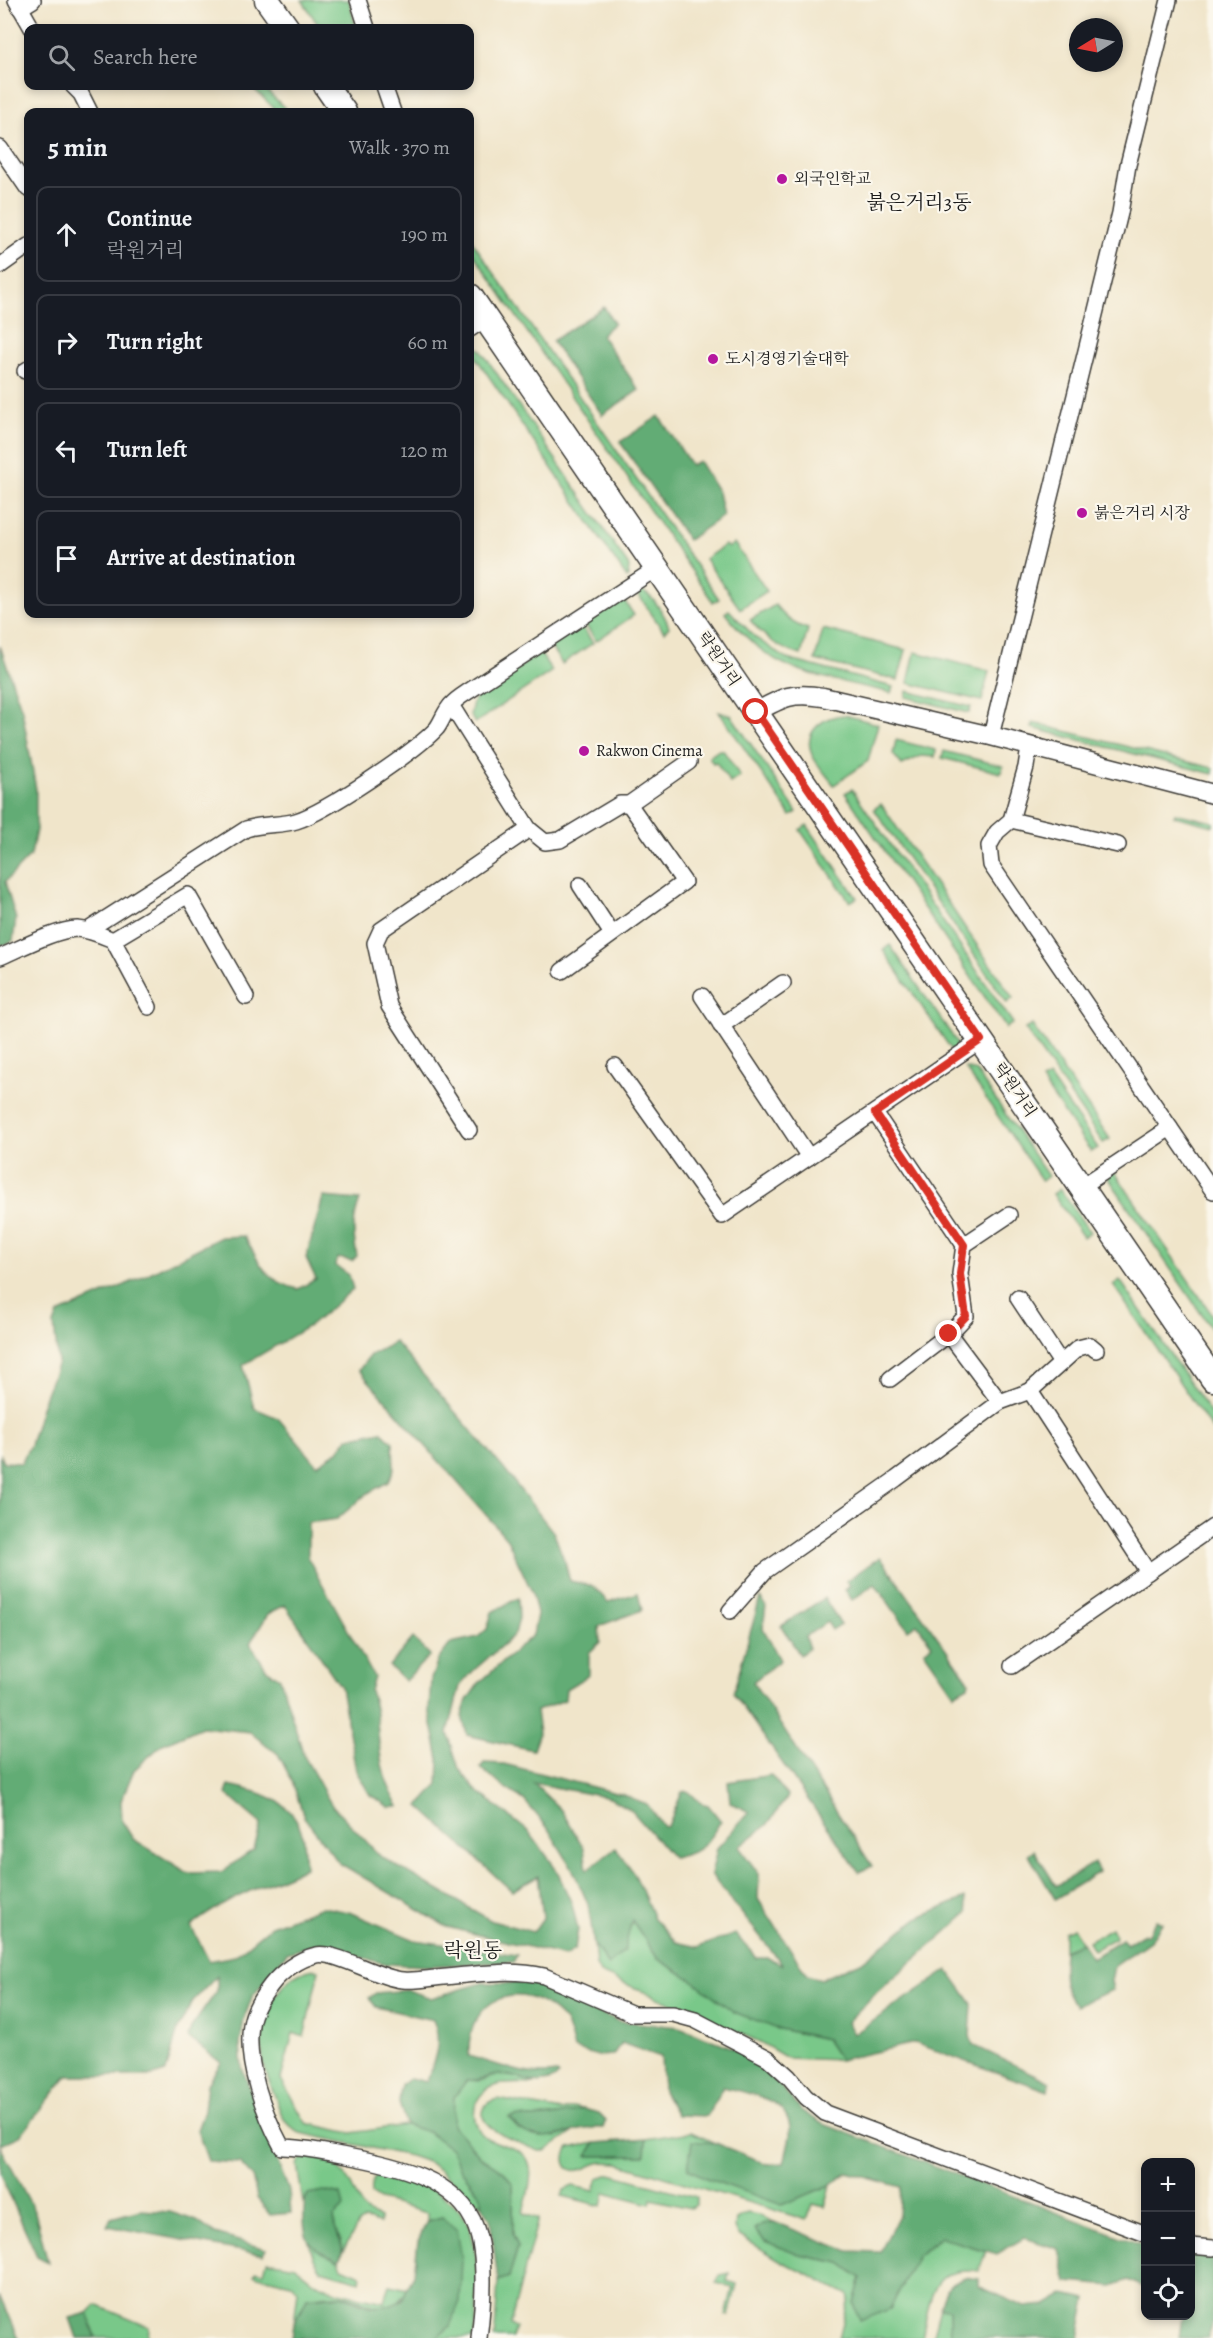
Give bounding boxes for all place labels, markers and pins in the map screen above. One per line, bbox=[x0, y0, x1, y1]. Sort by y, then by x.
place label: 외국인학교 bbox=[794, 168, 871, 190]
marker: 외국인학교 bbox=[775, 172, 789, 186]
place label: 도시경영기술대학 bbox=[725, 348, 849, 370]
marker: 도시경영기술대학 bbox=[706, 352, 720, 366]
place label: 붉은거리 시장 bbox=[1094, 502, 1190, 524]
marker: 붉은거리 시장 bbox=[1075, 506, 1089, 520]
place label: Rakwon Cinema bbox=[596, 740, 703, 762]
marker: Rakwon Cinema bbox=[577, 744, 591, 758]

